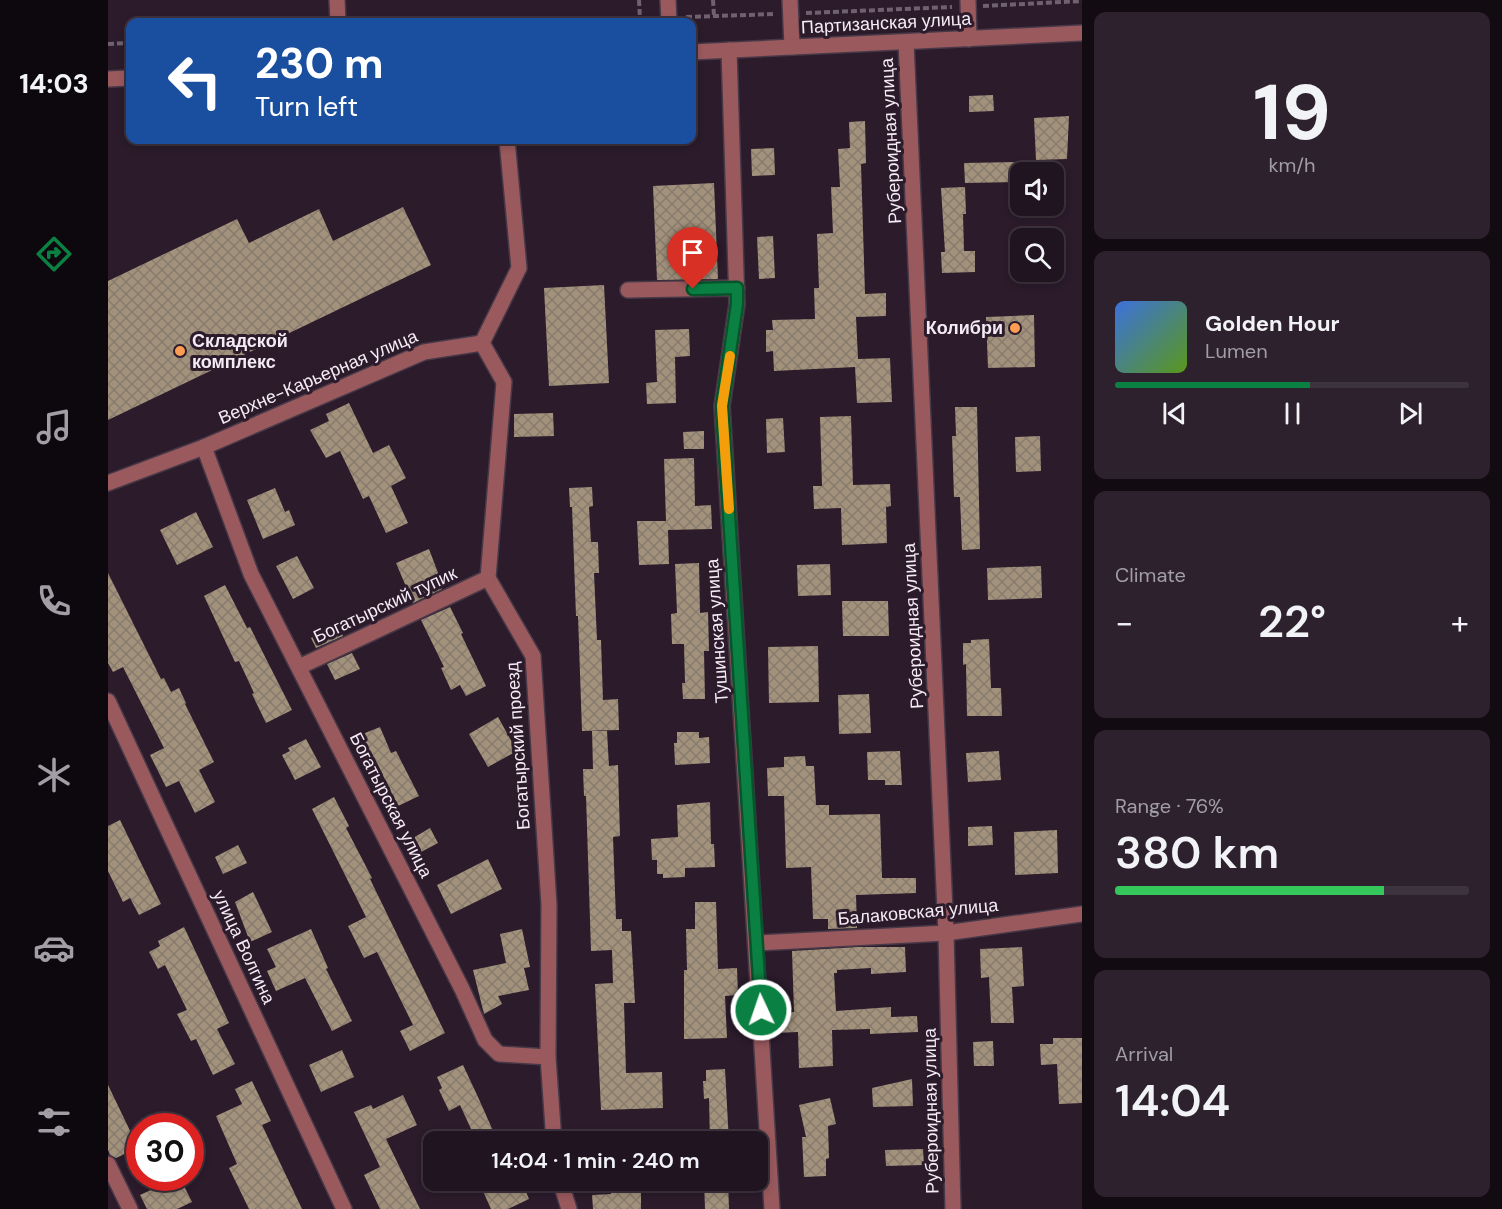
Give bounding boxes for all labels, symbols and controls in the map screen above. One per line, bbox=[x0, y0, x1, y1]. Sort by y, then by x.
street label: Партизанская улица bbox=[800, 7, 973, 39]
text: 230 m bbox=[255, 36, 384, 91]
icon: left bbox=[156, 42, 234, 120]
street label: Рубероидная улица bbox=[875, 57, 907, 224]
text: 19 bbox=[1253, 62, 1331, 163]
text: 14:03 bbox=[19, 66, 89, 101]
text: Turn left bbox=[255, 89, 358, 124]
text: km/h bbox=[1268, 152, 1316, 178]
map controls bbox=[1010, 162, 1064, 282]
button: sound bbox=[1010, 162, 1064, 216]
pin bbox=[667, 227, 718, 289]
button: search bbox=[1010, 228, 1064, 282]
icon: directions bbox=[33, 233, 75, 275]
icon: arrive bbox=[676, 236, 709, 269]
text: Golden Hour bbox=[1205, 309, 1340, 338]
place label: Колибри bbox=[926, 316, 1003, 340]
marker: Колибри bbox=[1008, 321, 1022, 335]
street label: Верхне-Карьерная улица bbox=[215, 324, 422, 430]
place label: Складской комплекс bbox=[192, 329, 288, 374]
text: Lumen bbox=[1205, 338, 1268, 364]
marker: Складской комплекс bbox=[173, 344, 187, 358]
icon: previous bbox=[1158, 397, 1191, 430]
icon: pause bbox=[1276, 397, 1309, 430]
icon: next bbox=[1394, 397, 1427, 430]
icon: music bbox=[33, 406, 75, 448]
street label: Рубероидная улица bbox=[897, 542, 929, 709]
street label: Тушинская улица bbox=[700, 557, 734, 704]
street label: Богатырский тупик bbox=[309, 561, 461, 649]
text: Climate bbox=[1115, 562, 1186, 588]
icon: phone bbox=[33, 580, 75, 622]
text: 22° bbox=[1258, 592, 1326, 651]
text: − bbox=[1115, 601, 1133, 644]
text: + bbox=[1451, 601, 1469, 644]
street label: Богатырский проезд bbox=[500, 661, 536, 831]
street label: Богатырская улица bbox=[344, 728, 438, 883]
icon: climate bbox=[33, 754, 75, 796]
text: Range · 76% bbox=[1115, 793, 1224, 819]
text: 380 km bbox=[1115, 823, 1279, 882]
street label: улица Волгина bbox=[207, 886, 281, 1009]
street label: Балаковская улица bbox=[837, 893, 1000, 931]
icon: car bbox=[33, 927, 75, 969]
position arrow bbox=[729, 978, 793, 1042]
street label: Рубероидная улица bbox=[918, 1027, 944, 1194]
text: Arrival bbox=[1115, 1041, 1173, 1067]
text: 14:04 bbox=[1115, 1071, 1230, 1130]
icon: filters bbox=[33, 1101, 75, 1143]
speed limit sign: 30 bbox=[126, 1113, 204, 1191]
text: 14:04 · 1 min · 240 m bbox=[491, 1146, 700, 1175]

